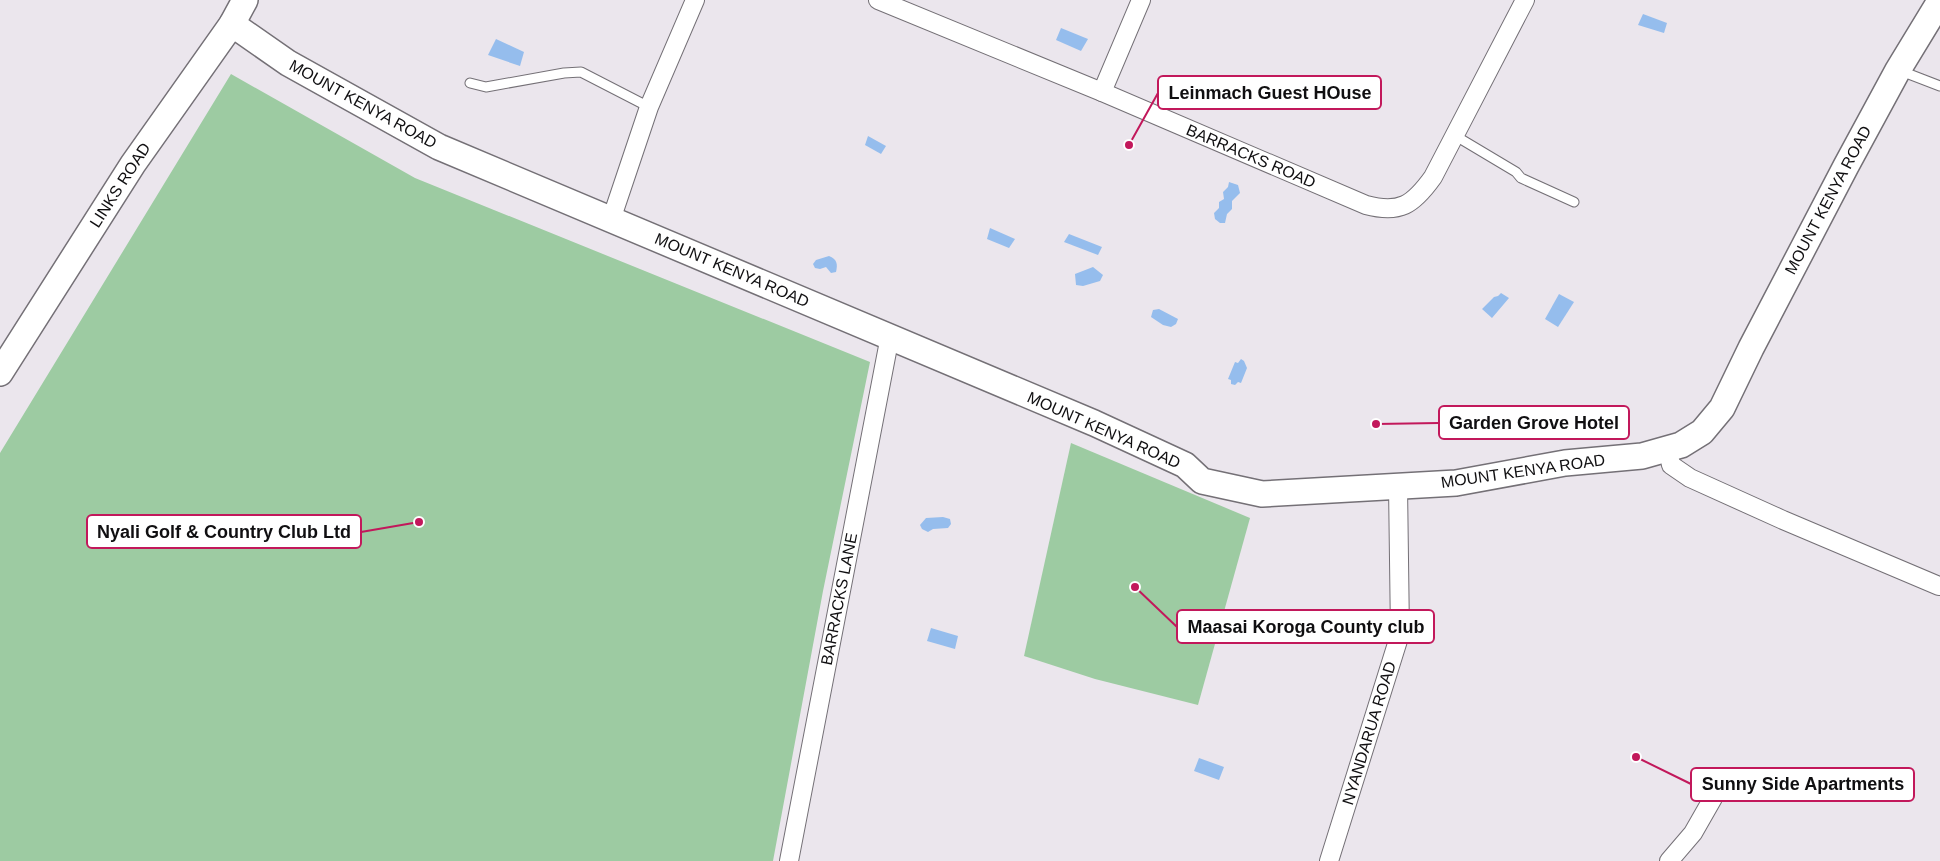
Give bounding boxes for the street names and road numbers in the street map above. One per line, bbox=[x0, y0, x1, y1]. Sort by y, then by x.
street label: MOUNT KENYA ROAD bbox=[286, 56, 440, 152]
street label: BARRACKS ROAD bbox=[1184, 121, 1318, 191]
street label: MOUNT KENYA ROAD bbox=[1782, 123, 1874, 277]
street label: LINKS ROAD bbox=[86, 140, 154, 230]
street label: MOUNT KENYA ROAD bbox=[652, 230, 812, 310]
street label: MOUNT KENYA ROAD bbox=[1025, 389, 1183, 471]
street label: MOUNT KENYA ROAD bbox=[1440, 451, 1606, 491]
street label: BARRACKS LANE bbox=[818, 531, 860, 667]
street label: NYANDARUA ROAD bbox=[1339, 659, 1399, 807]

